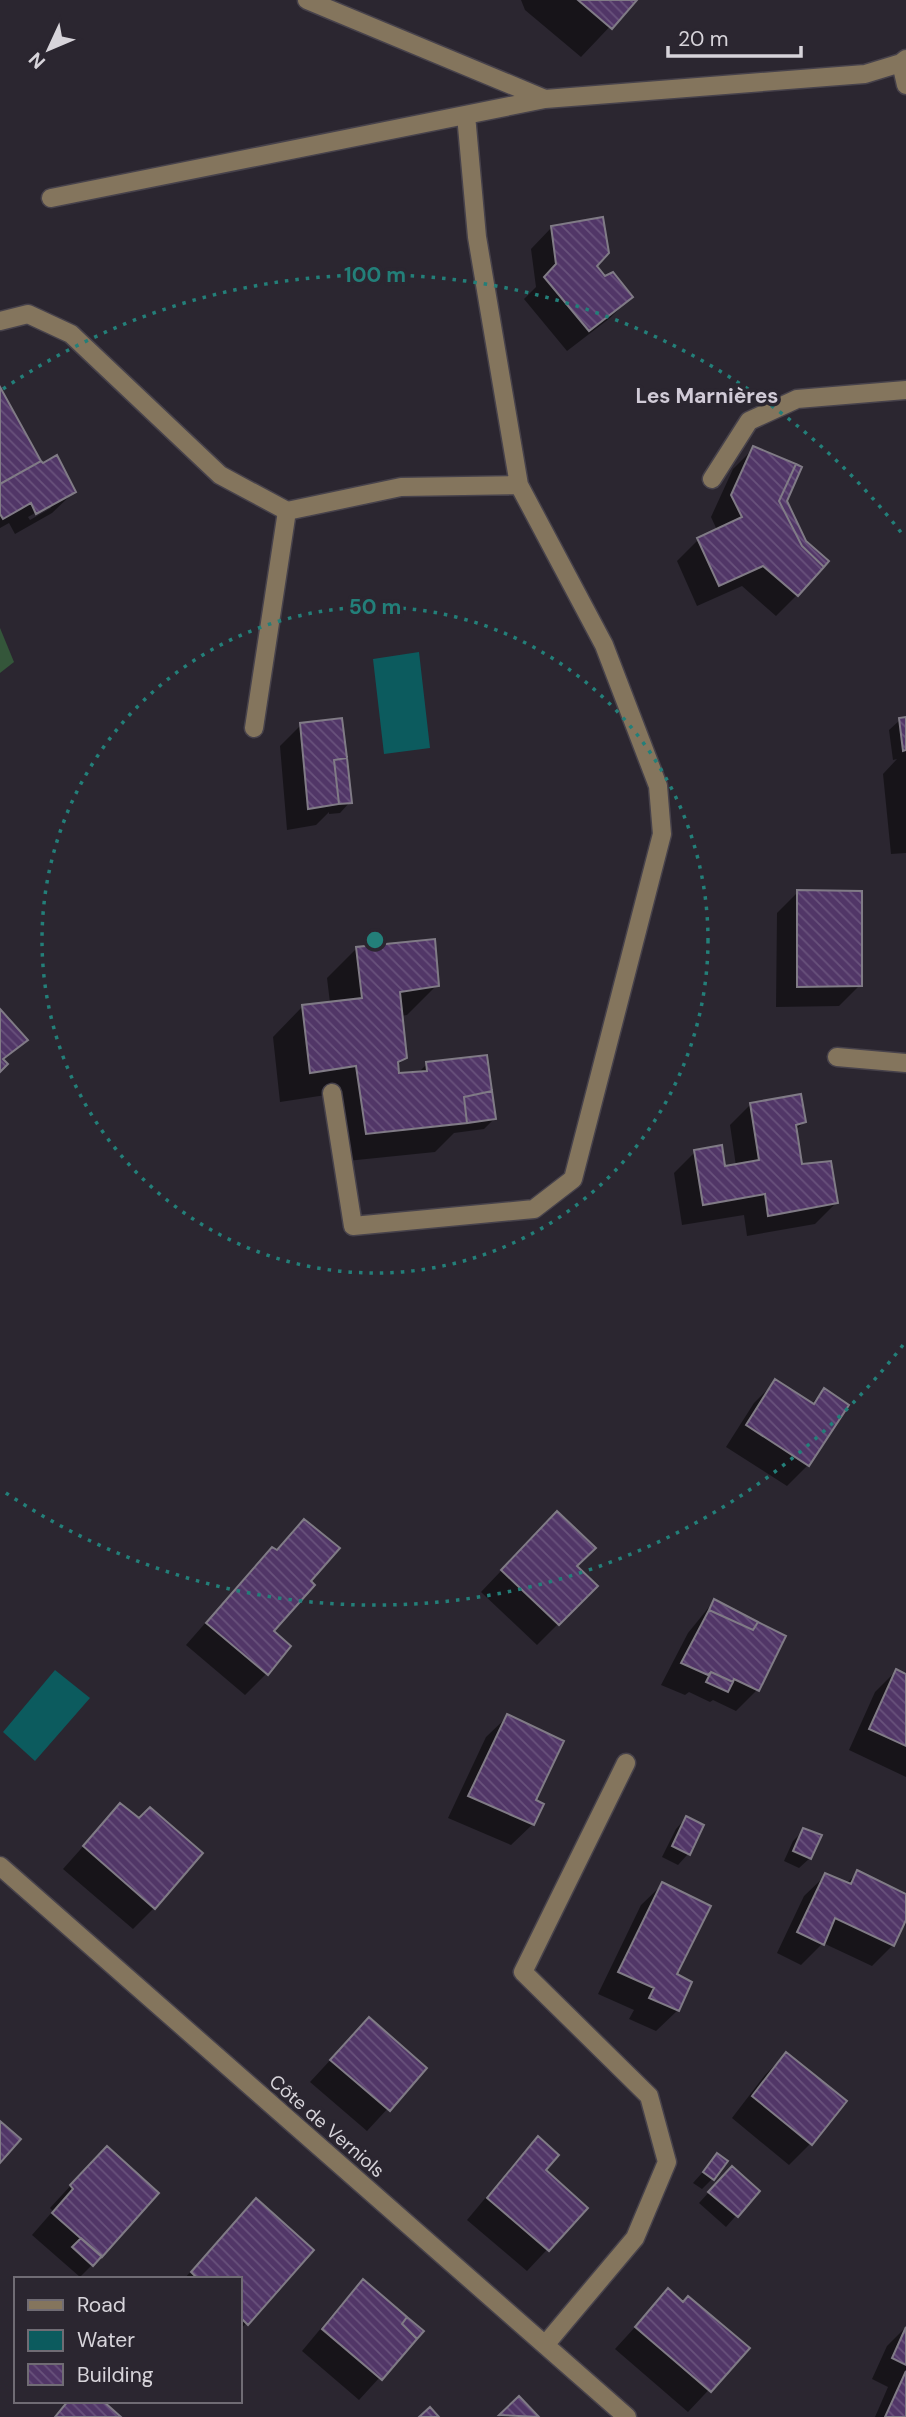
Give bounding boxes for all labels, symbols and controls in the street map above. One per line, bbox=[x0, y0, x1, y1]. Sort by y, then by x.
north arrow bbox=[14, 14, 84, 84]
scale bar bbox=[668, 14, 801, 58]
text: 20 m bbox=[678, 25, 729, 53]
text: N bbox=[23, 47, 51, 74]
text: 100 m bbox=[344, 261, 406, 289]
district label: Les Marnières bbox=[635, 382, 779, 410]
text: 50 m bbox=[349, 593, 401, 621]
centre of rings bbox=[363, 928, 387, 952]
street label: Côte de Verniols bbox=[264, 2069, 390, 2183]
legend bbox=[14, 2277, 242, 2403]
text: Road bbox=[77, 2291, 126, 2319]
text: Water bbox=[77, 2326, 135, 2354]
text: Building bbox=[77, 2361, 154, 2389]

